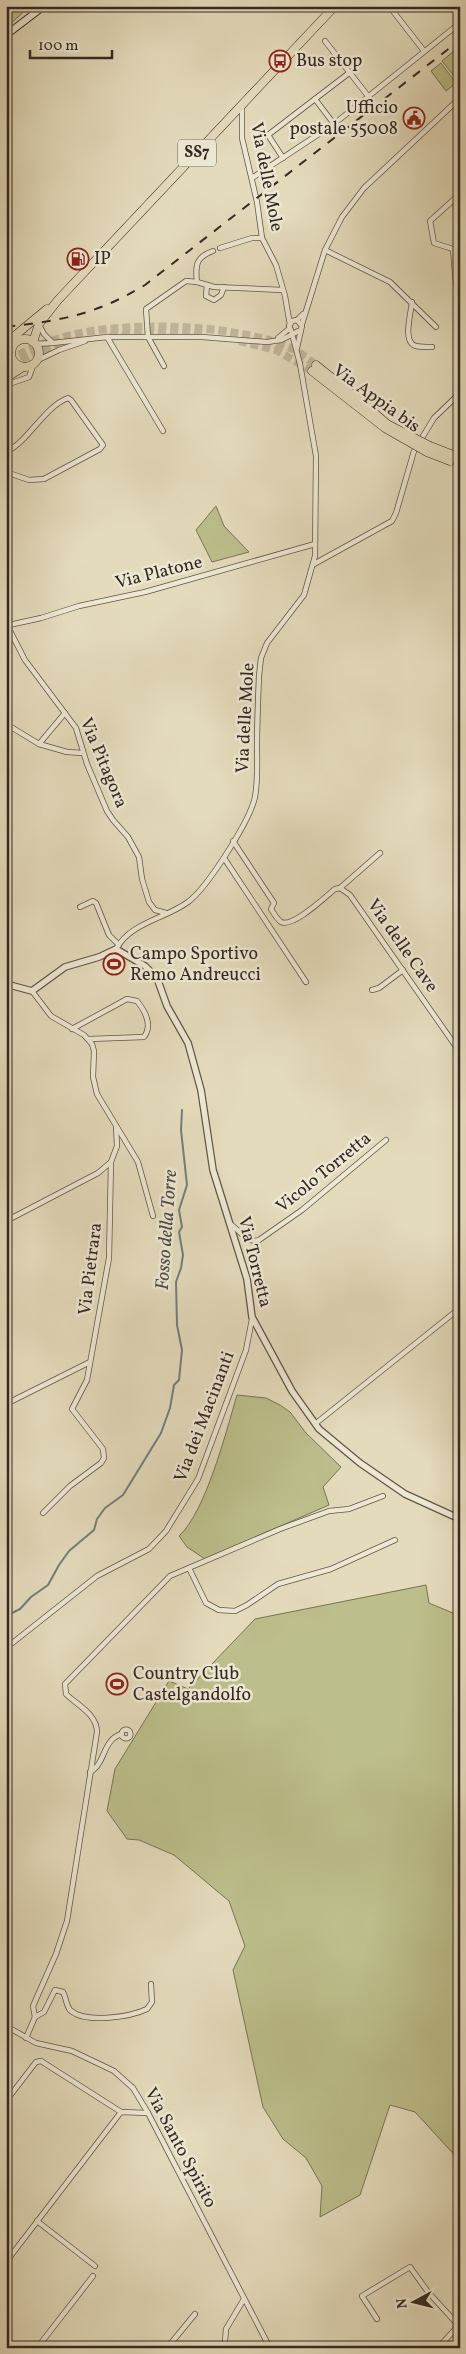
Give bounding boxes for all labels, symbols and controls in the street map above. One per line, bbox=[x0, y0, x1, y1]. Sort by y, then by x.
scale bar bbox=[30, 28, 112, 60]
text: 100 m bbox=[38, 36, 78, 57]
bus stop icon: Bus stop bbox=[268, 49, 292, 73]
place label: Bus stop bbox=[296, 49, 362, 74]
place label: Ufficio postale 55008 bbox=[290, 96, 398, 142]
public building icon: Ufficio postale 55008 bbox=[402, 106, 426, 130]
street label: Via delle Mole bbox=[243, 120, 289, 234]
road number: SS7 bbox=[178, 140, 216, 167]
fuel station icon: IP bbox=[66, 247, 90, 271]
place label: IP bbox=[94, 247, 111, 272]
street label: Via Appia bis bbox=[327, 359, 425, 439]
street label: Via Platone bbox=[113, 550, 205, 596]
street label: Via delle Mole bbox=[231, 662, 261, 774]
street label: Via Pitagora bbox=[73, 714, 133, 812]
street label: Via delle Cave bbox=[360, 894, 444, 998]
place label: Campo Sportivo Remo Andreucci bbox=[130, 942, 261, 988]
sports icon: Campo Sportivo Remo Andreucci bbox=[102, 952, 126, 976]
street label: Vicolo Torretta bbox=[271, 1127, 377, 1219]
water label: Fosso della Torre bbox=[150, 1169, 184, 1291]
street label: Via Torretta bbox=[231, 1214, 277, 1310]
street label: Via Pietrara bbox=[73, 1221, 109, 1317]
street label: Via dei Macinanti bbox=[169, 1348, 241, 1486]
place label: Country Club Castelgandolfo bbox=[133, 1662, 251, 1708]
sports icon: Country Club Castelgandolfo bbox=[105, 1672, 129, 1696]
street label: Via Santo Spirito bbox=[138, 2084, 222, 2212]
north arrow bbox=[388, 2276, 438, 2326]
text: N bbox=[393, 2297, 413, 2310]

